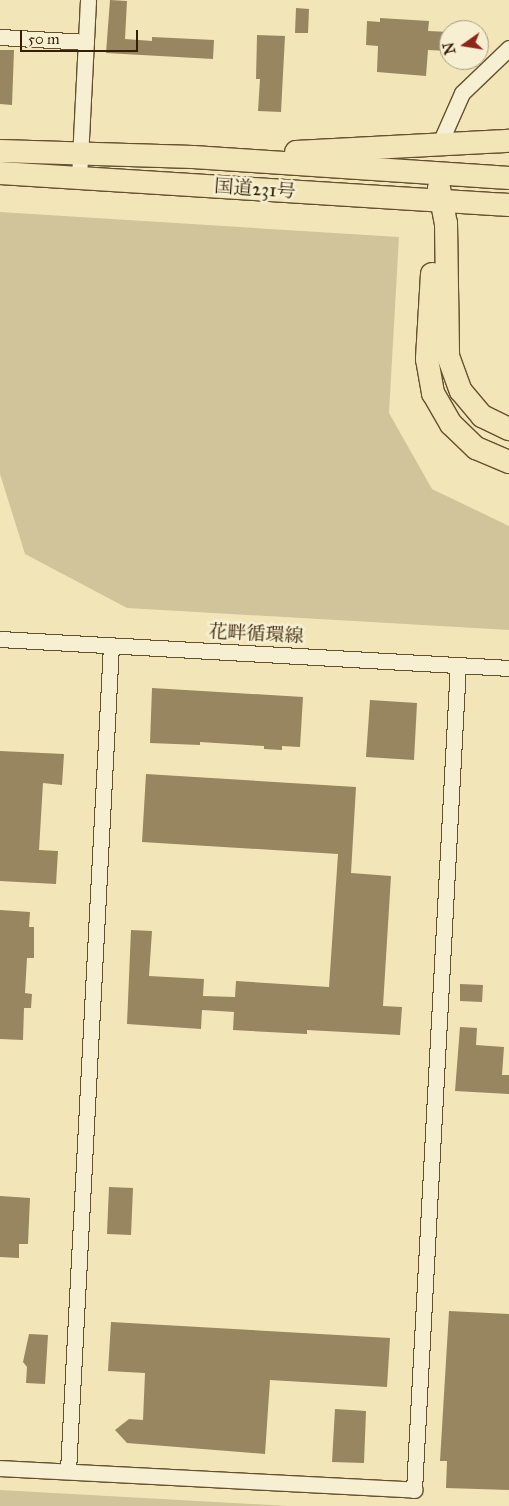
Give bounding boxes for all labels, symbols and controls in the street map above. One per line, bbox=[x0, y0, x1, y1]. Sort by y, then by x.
scale bar bbox=[22, 20, 140, 52]
north arrow bbox=[439, 20, 489, 70]
text: 50 m bbox=[28, 30, 60, 48]
text: N bbox=[440, 41, 459, 56]
street label: 国道231号 bbox=[214, 175, 296, 203]
street label: 花畔循環線 bbox=[208, 620, 304, 648]

